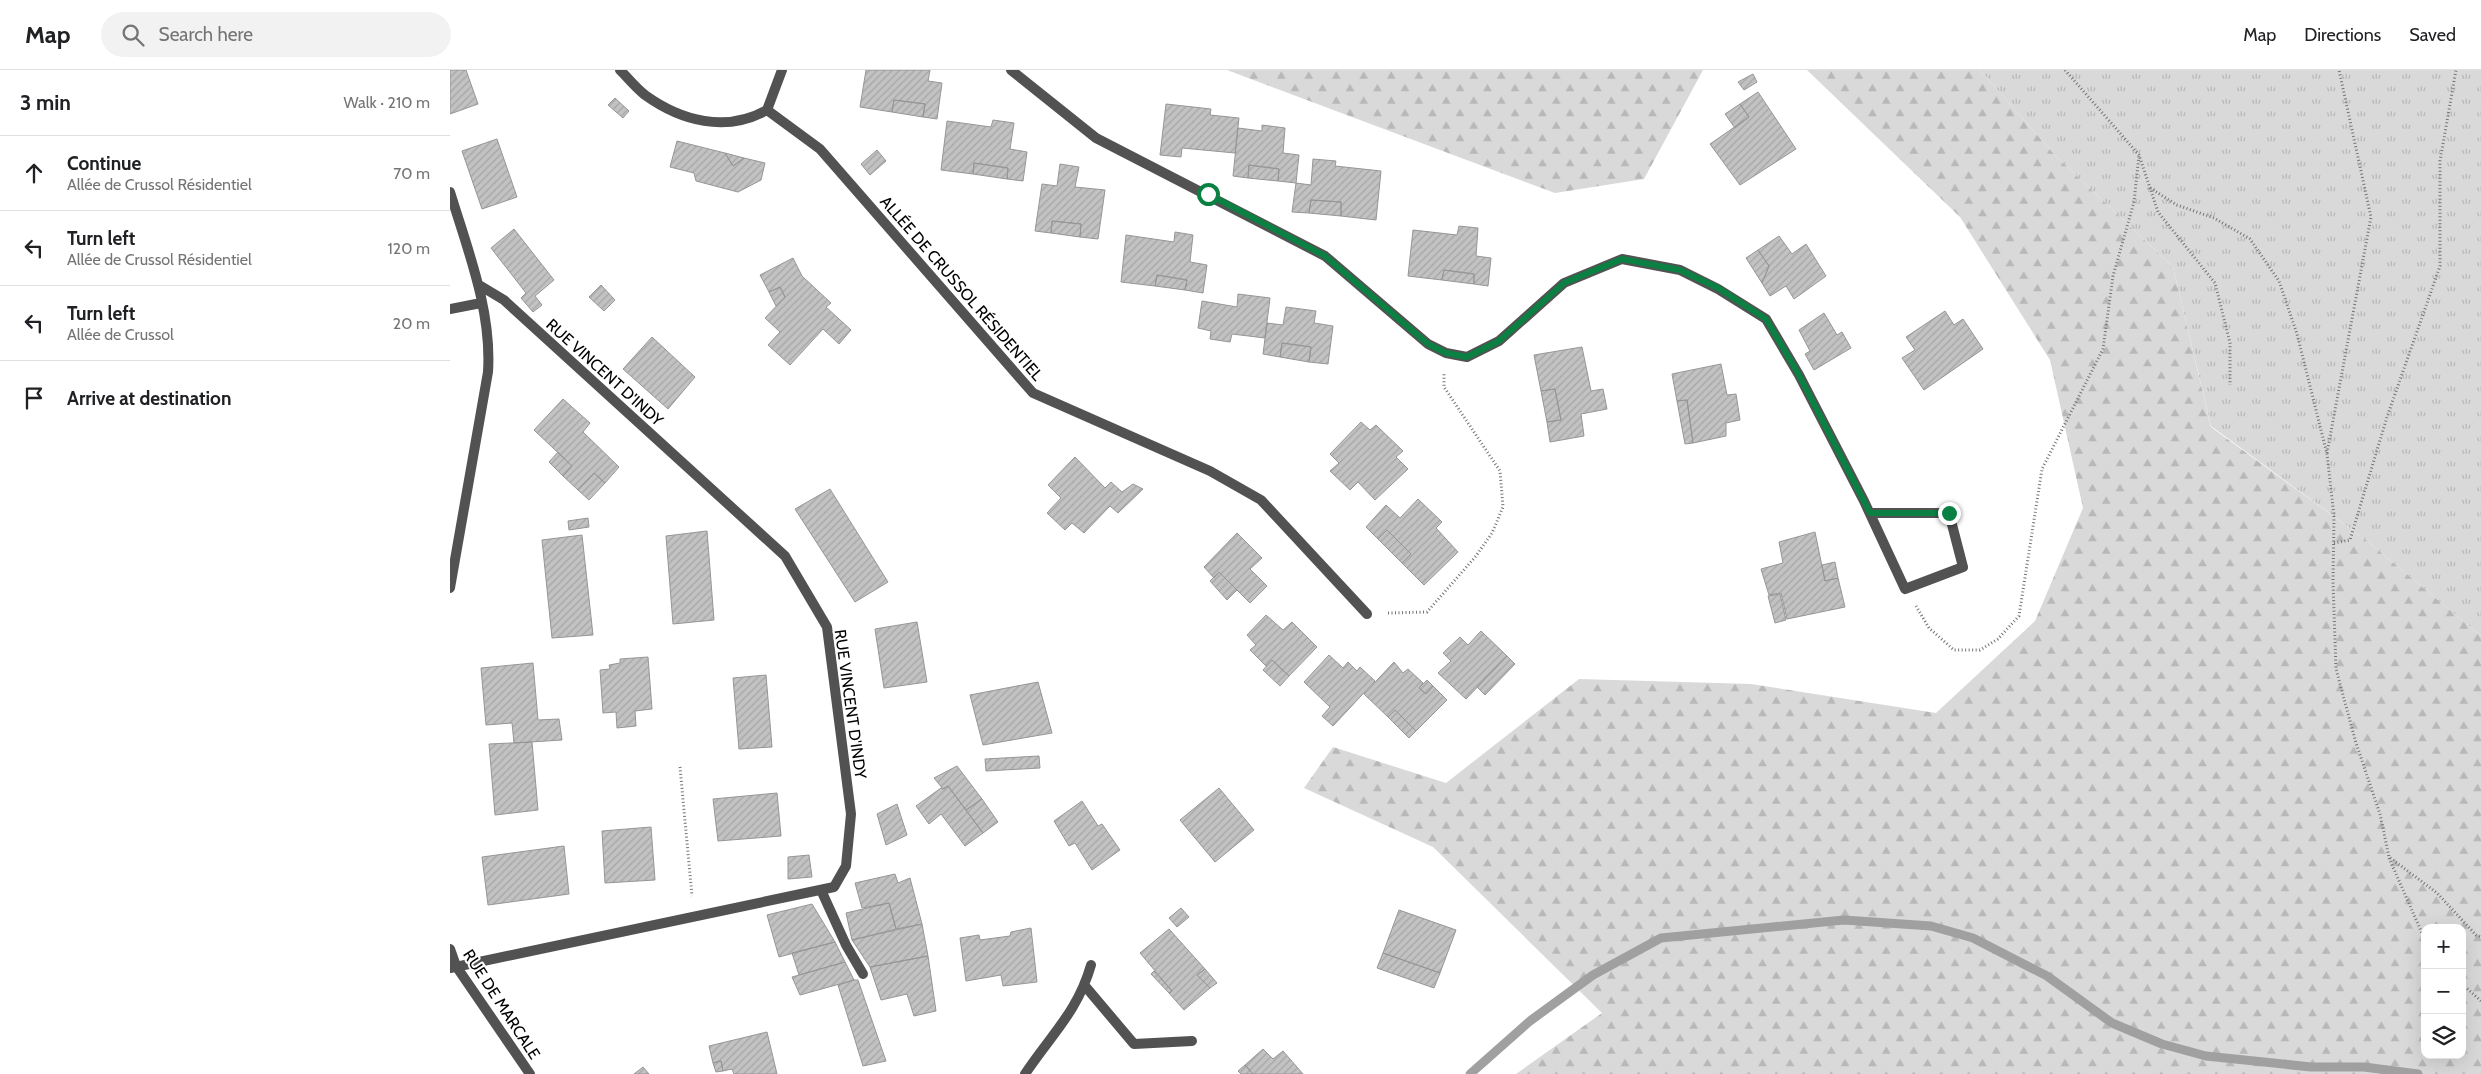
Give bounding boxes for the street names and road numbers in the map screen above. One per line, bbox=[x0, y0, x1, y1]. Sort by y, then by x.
street label: ALLÉE DE CRUSSOL RÉSIDENTIEL bbox=[876, 192, 1047, 384]
street label: RUE VINCENT D'INDY bbox=[542, 315, 668, 431]
street label: RUE VINCENT D'INDY bbox=[831, 628, 871, 781]
street label: RUE DE MARCALE bbox=[459, 946, 544, 1063]

